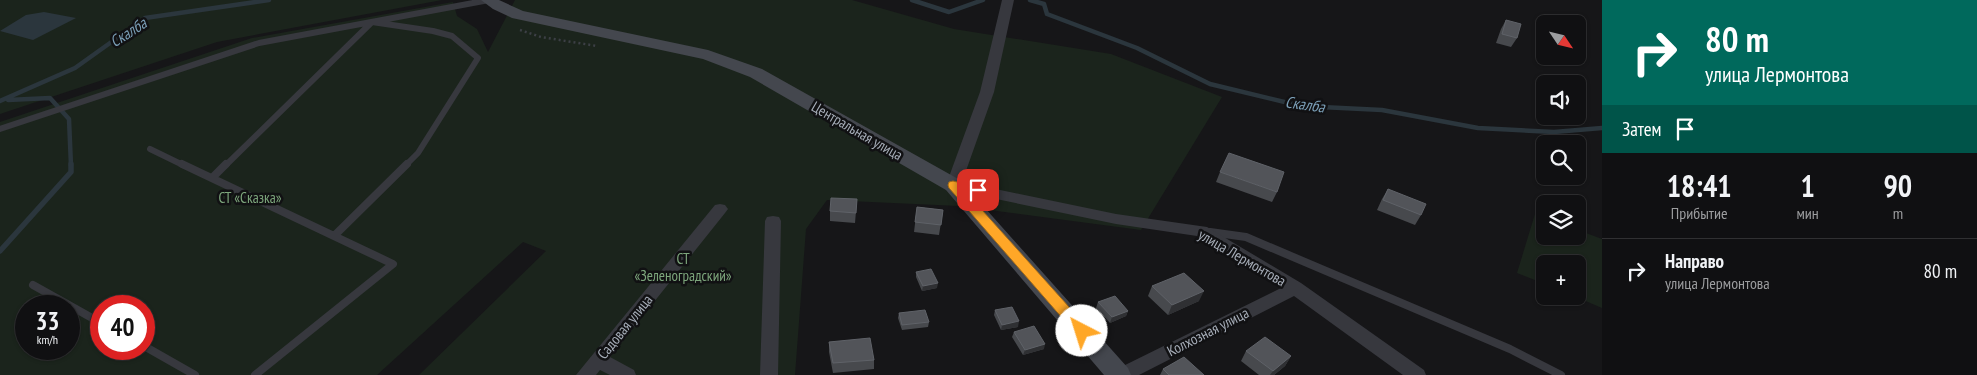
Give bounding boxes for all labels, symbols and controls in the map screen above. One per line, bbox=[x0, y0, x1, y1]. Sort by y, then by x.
water label: Скалба bbox=[106, 12, 151, 51]
north arrow bbox=[1536, 15, 1586, 65]
map controls bbox=[1536, 15, 1586, 305]
text: 80 m bbox=[1705, 16, 1769, 62]
icon: right bbox=[1622, 20, 1687, 85]
text: улица Лермонтова bbox=[1705, 60, 1849, 88]
button: sound bbox=[1536, 75, 1586, 125]
water label: Скалба bbox=[1284, 91, 1328, 117]
street label: Центральная улица bbox=[808, 97, 906, 164]
icon: arrive bbox=[1671, 115, 1699, 143]
text: Затем bbox=[1622, 117, 1661, 141]
button: search bbox=[1536, 135, 1586, 185]
text: 18:41 bbox=[1667, 166, 1732, 205]
text: 1 bbox=[1800, 166, 1815, 205]
text: 90 bbox=[1884, 166, 1912, 205]
pin bbox=[957, 169, 999, 211]
icon: arrive bbox=[964, 176, 992, 204]
park label: СТ «Сказка» bbox=[218, 188, 282, 207]
button: layers bbox=[1536, 195, 1586, 245]
text: Прибытие bbox=[1671, 203, 1728, 223]
text: мин bbox=[1796, 203, 1819, 223]
text: m bbox=[1893, 203, 1903, 223]
street label: улица Лермонтова bbox=[1195, 225, 1290, 290]
park label: СТ «Зеленоградский» bbox=[634, 249, 732, 285]
text: Направо bbox=[1665, 249, 1724, 273]
button: + bbox=[1536, 255, 1586, 305]
icon: right bbox=[1622, 257, 1650, 285]
text: 80 m bbox=[1924, 259, 1957, 283]
text: улица Лермонтова bbox=[1665, 273, 1770, 293]
street label: Садовая улица bbox=[593, 291, 656, 363]
speed limit sign: 40 bbox=[90, 295, 155, 360]
street label: Колхозная улица bbox=[1164, 303, 1252, 360]
position arrow bbox=[1055, 304, 1107, 356]
text: 33 bbox=[36, 305, 59, 337]
text: km/h bbox=[37, 332, 58, 347]

